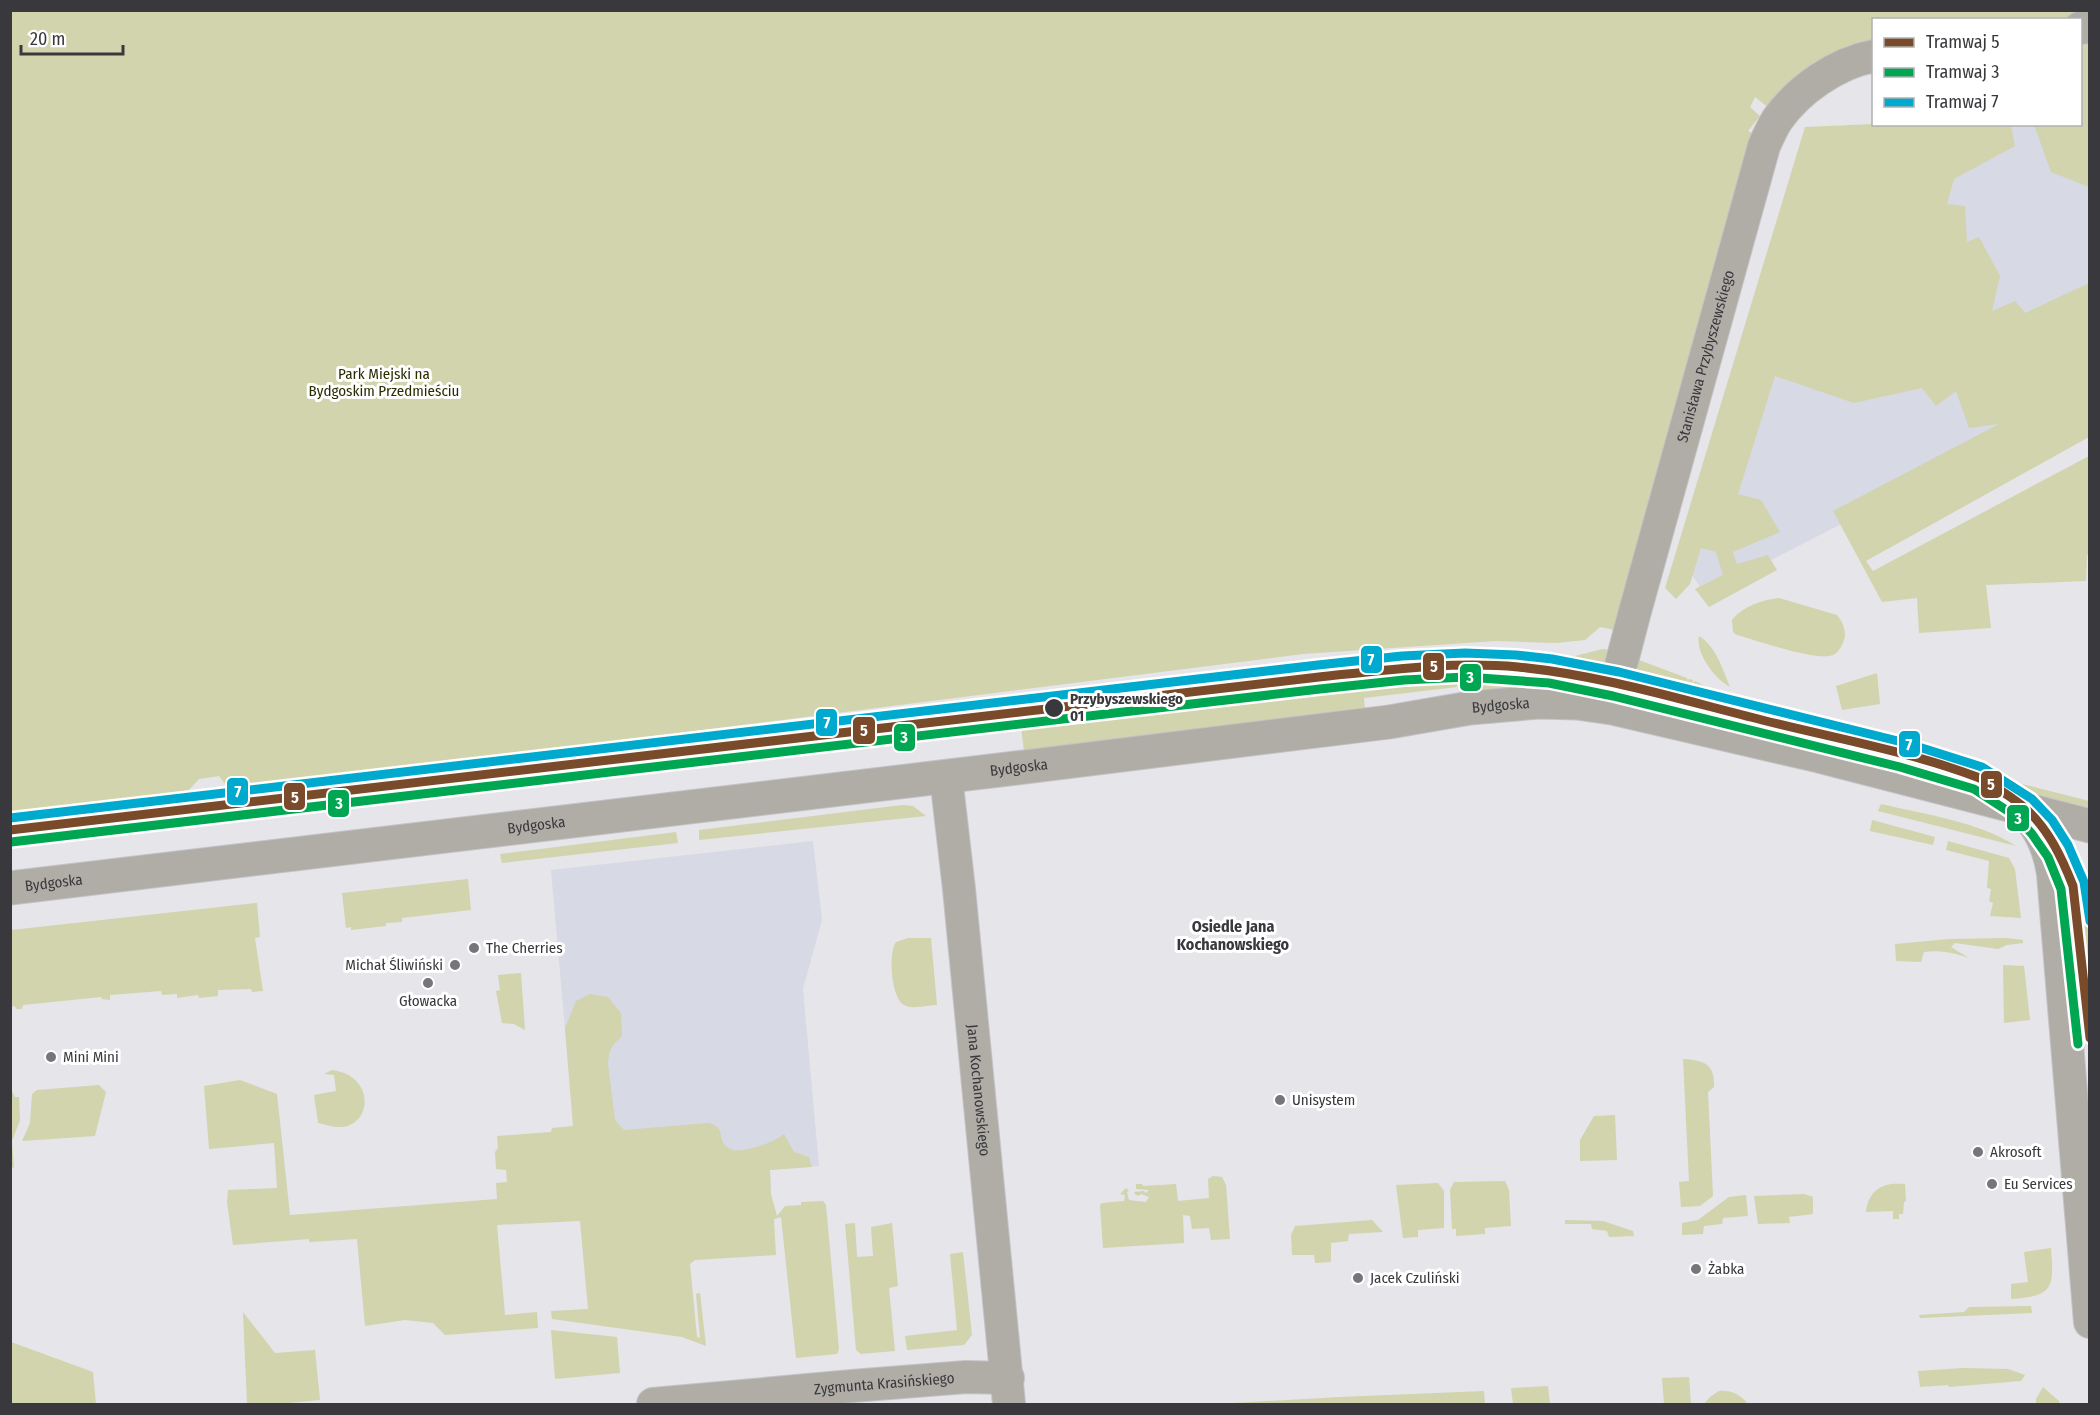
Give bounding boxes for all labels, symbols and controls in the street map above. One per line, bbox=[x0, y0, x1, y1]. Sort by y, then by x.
scale bar bbox=[21, 18, 123, 56]
legend bbox=[1872, 18, 2082, 126]
text: 20 m bbox=[30, 28, 65, 50]
text: Tramwaj 5 bbox=[1926, 31, 1999, 53]
text: Tramwaj 3 bbox=[1926, 61, 1999, 83]
text: Tramwaj 7 bbox=[1926, 91, 1998, 113]
street label: Stanisława Przybyszewskiego bbox=[1673, 268, 1738, 445]
park label: Park Miejski na Bydgoskim Przedmieściu bbox=[309, 365, 459, 400]
line badge: 7 bbox=[1360, 645, 1383, 674]
text: 7 bbox=[1368, 650, 1375, 669]
line badge: 5 bbox=[1422, 652, 1445, 681]
text: 5 bbox=[1430, 657, 1438, 676]
line badge: 3 bbox=[1459, 663, 1482, 692]
text: 3 bbox=[1465, 668, 1474, 687]
place label: Przybyszewskiego 01 bbox=[1070, 690, 1183, 725]
street label: Bydgoska bbox=[1471, 694, 1530, 717]
marker: Przybyszewskiego 01 bbox=[1043, 697, 1065, 719]
line badge: 7 bbox=[815, 708, 838, 737]
text: 7 bbox=[824, 713, 831, 732]
line badge: 5 bbox=[852, 716, 876, 745]
text: 5 bbox=[860, 721, 868, 740]
line badge: 3 bbox=[893, 723, 916, 752]
text: 3 bbox=[899, 728, 908, 747]
line badge: 7 bbox=[1898, 730, 1921, 758]
text: 7 bbox=[1906, 735, 1913, 754]
street label: Bydgoska bbox=[989, 755, 1049, 780]
line badge: 5 bbox=[1980, 770, 2003, 799]
text: 5 bbox=[1987, 775, 1995, 794]
line badge: 7 bbox=[226, 777, 249, 806]
text: 7 bbox=[235, 782, 242, 801]
line badge: 5 bbox=[283, 782, 306, 811]
text: 5 bbox=[291, 788, 299, 807]
line badge: 3 bbox=[327, 789, 350, 818]
text: 3 bbox=[334, 794, 343, 813]
line badge: 3 bbox=[2006, 804, 2030, 832]
text: 3 bbox=[2013, 809, 2022, 828]
street label: Bydgoska bbox=[506, 813, 566, 838]
street label: Bydgoska bbox=[24, 870, 84, 895]
district label: Osiedle Jana Kochanowskiego bbox=[1177, 917, 1290, 954]
place label: The Cherries bbox=[486, 939, 563, 957]
marker: The Cherries bbox=[467, 941, 481, 955]
place label: Michał Śliwiński bbox=[345, 956, 443, 974]
marker: Michał Śliwiński bbox=[448, 958, 462, 972]
marker: Głowacka bbox=[421, 976, 435, 990]
place label: Głowacka bbox=[399, 992, 457, 1010]
street label: Jana Kochanowskiego bbox=[963, 1023, 994, 1157]
place label: Mini Mini bbox=[63, 1048, 119, 1066]
marker: Mini Mini bbox=[44, 1050, 58, 1064]
place label: Unisystem bbox=[1292, 1091, 1355, 1109]
marker: Unisystem bbox=[1273, 1093, 1287, 1107]
place label: Akrosoft bbox=[1990, 1143, 2041, 1161]
marker: Akrosoft bbox=[1971, 1145, 1985, 1159]
place label: Eu Services bbox=[2004, 1175, 2073, 1193]
marker: Eu Services bbox=[1985, 1177, 1999, 1191]
place label: Żabka bbox=[1708, 1260, 1744, 1278]
marker: Żabka bbox=[1689, 1262, 1703, 1276]
place label: Jacek Czuliński bbox=[1370, 1269, 1460, 1287]
marker: Jacek Czuliński bbox=[1351, 1271, 1365, 1285]
street label: Zygmunta Krasińskiego bbox=[813, 1369, 955, 1398]

